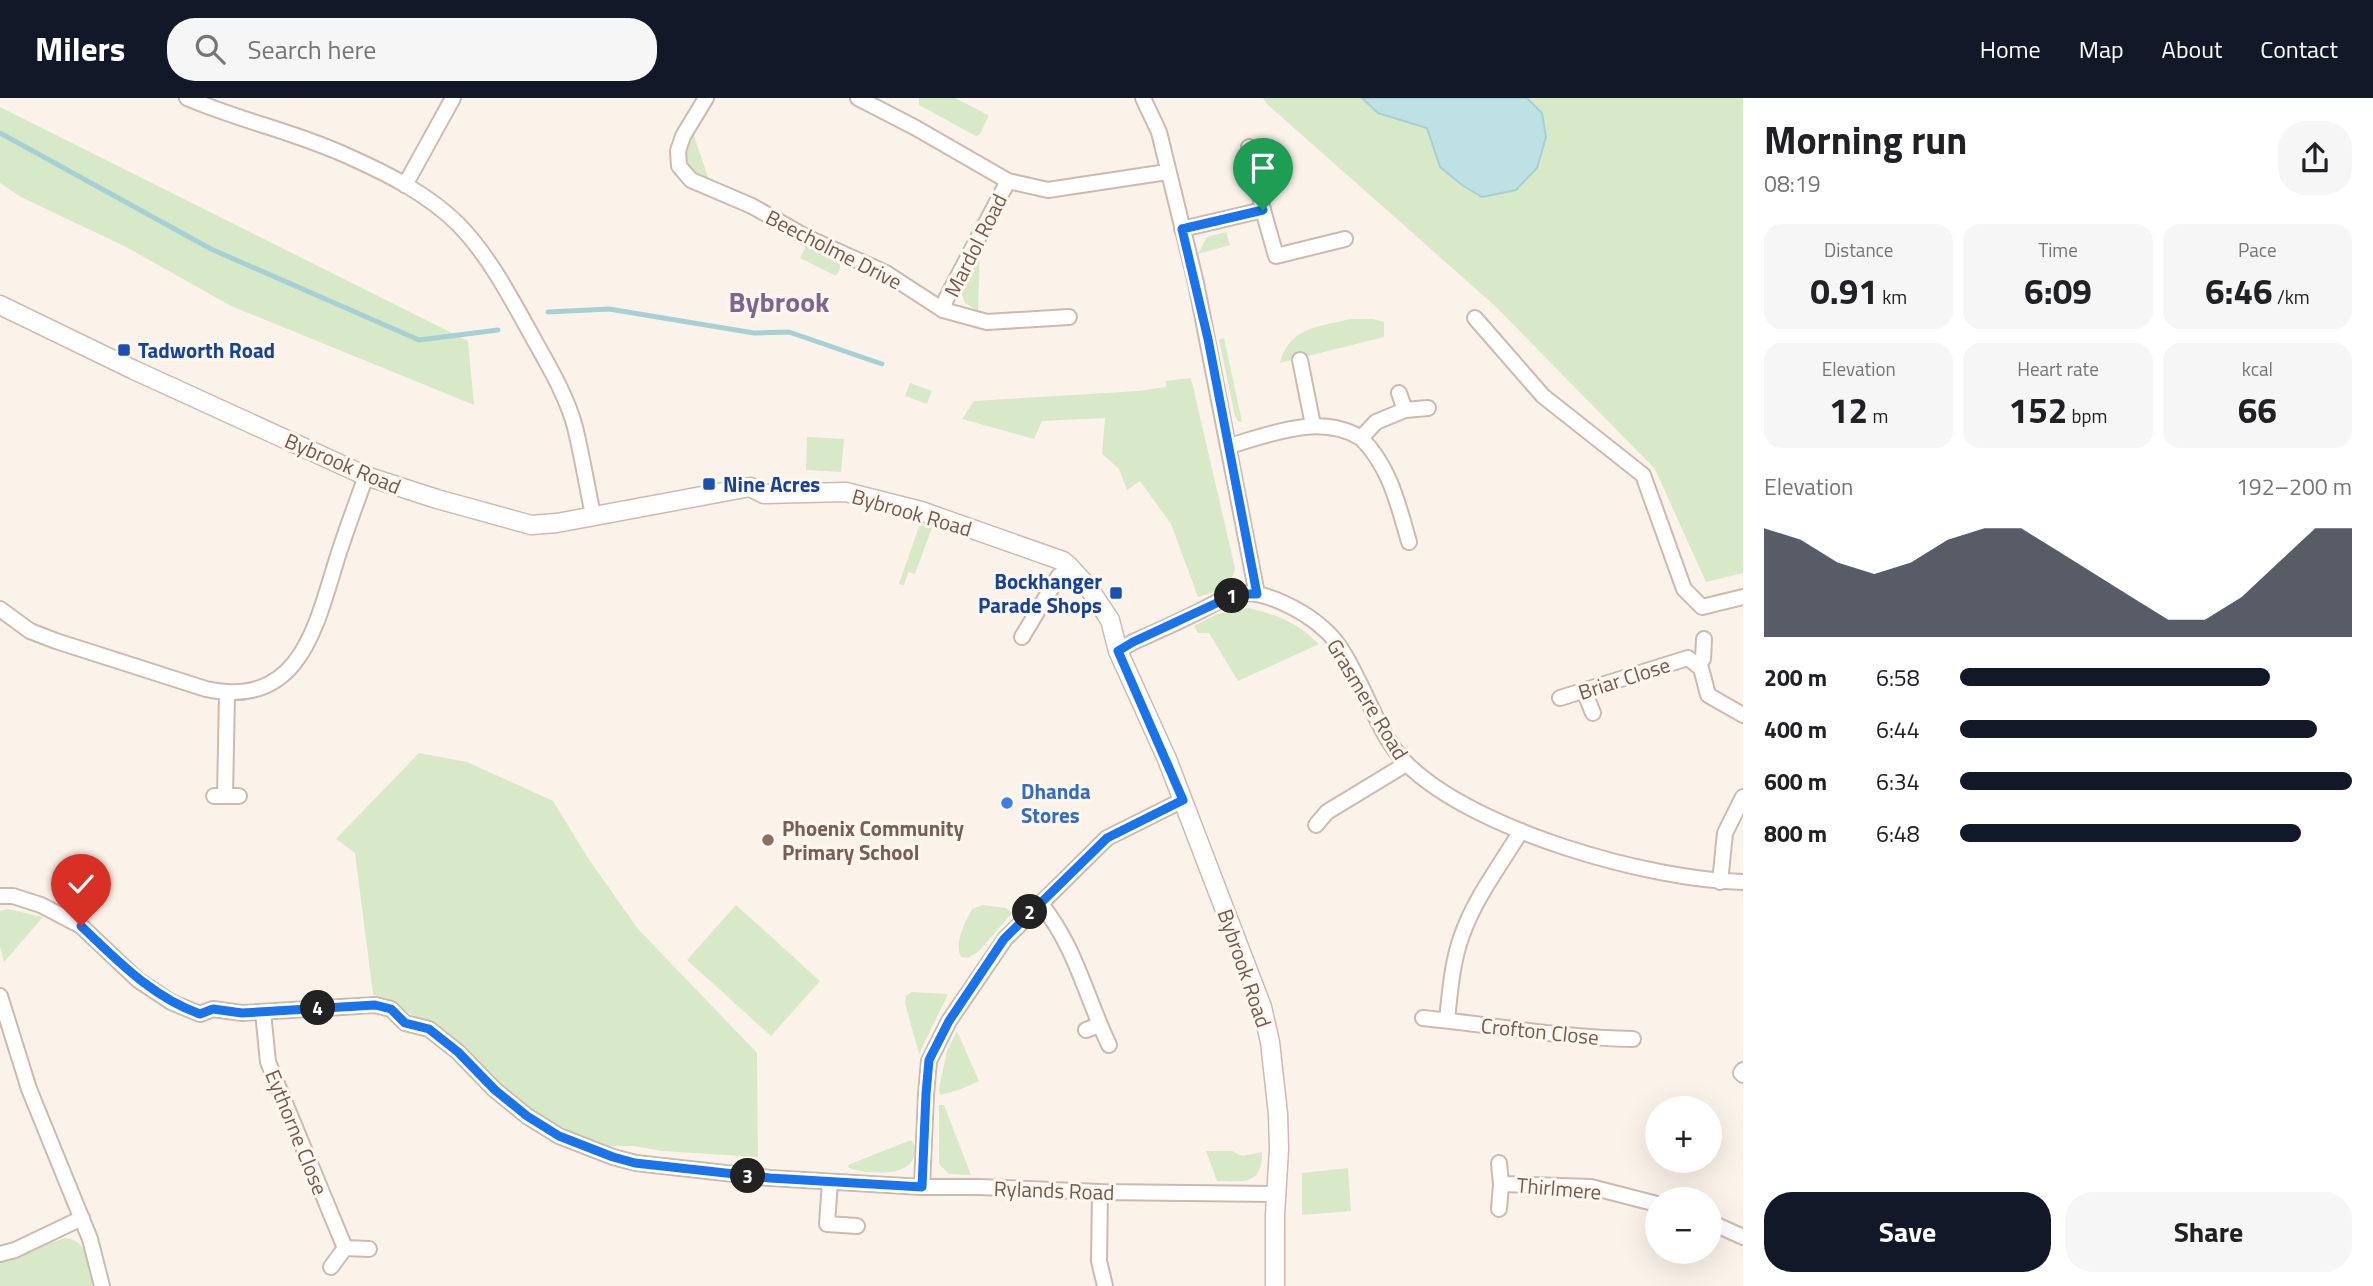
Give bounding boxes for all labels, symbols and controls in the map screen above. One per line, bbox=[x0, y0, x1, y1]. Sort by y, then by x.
search box bbox=[167, 18, 657, 81]
text: Milers bbox=[35, 24, 125, 74]
icon: search bbox=[191, 30, 229, 68]
text: Search here bbox=[247, 30, 376, 69]
text: Home bbox=[1980, 31, 2041, 67]
text: Map bbox=[2079, 31, 2124, 67]
text: About bbox=[2162, 31, 2222, 67]
text: Contact bbox=[2260, 31, 2338, 67]
text: Morning run bbox=[1764, 111, 1967, 169]
button: share bbox=[2278, 121, 2352, 195]
pin bbox=[1233, 138, 1293, 210]
icon: arrive bbox=[1244, 149, 1282, 187]
text: 08:19 bbox=[1764, 166, 1821, 201]
street label: Mardol Road bbox=[935, 188, 1015, 302]
street label: Beecholme Drive bbox=[760, 201, 908, 297]
text: Distance bbox=[1824, 235, 1893, 264]
text: Time bbox=[2038, 235, 2078, 264]
text: Pace bbox=[2238, 235, 2277, 264]
text: 0.91 bbox=[1810, 264, 1878, 318]
text: 6:09 bbox=[2024, 264, 2092, 318]
text: 6:46 bbox=[2205, 264, 2273, 318]
district label: Bybrook bbox=[729, 280, 830, 323]
text: km bbox=[1878, 282, 1907, 311]
text: /km bbox=[2273, 282, 2310, 311]
place label: Tadworth Road bbox=[138, 334, 275, 366]
marker: Tadworth Road bbox=[116, 342, 132, 358]
text: Elevation bbox=[1822, 354, 1896, 383]
text: Heart rate bbox=[2017, 354, 2099, 383]
text: kcal bbox=[2242, 354, 2273, 383]
text: 12 bbox=[1829, 383, 1868, 437]
text: 152 bbox=[2009, 383, 2067, 437]
text: 66 bbox=[2238, 383, 2277, 437]
text: m bbox=[1868, 401, 1888, 430]
text: bpm bbox=[2067, 401, 2107, 430]
street label: Bybrook Road bbox=[280, 424, 406, 502]
place label: Nine Acres bbox=[723, 468, 820, 500]
text: Elevation bbox=[1764, 469, 1853, 504]
text: 192–200 m bbox=[2236, 469, 2352, 504]
marker: Nine Acres bbox=[701, 476, 717, 492]
street label: Bybrook Road bbox=[848, 480, 976, 544]
place label: Bockhanger Parade Shops bbox=[978, 565, 1102, 621]
pin: 1 bbox=[1214, 578, 1250, 614]
text: 1 bbox=[1226, 581, 1237, 610]
marker: Bockhanger Parade Shops bbox=[1108, 585, 1124, 601]
street label: Grasmere Road bbox=[1319, 632, 1417, 766]
street label: Briar Close bbox=[1574, 648, 1674, 708]
text: 200 m bbox=[1764, 660, 1827, 695]
text: 6:58 bbox=[1876, 660, 1920, 695]
text: 400 m bbox=[1764, 712, 1827, 747]
text: 6:44 bbox=[1876, 712, 1920, 747]
text: 600 m bbox=[1764, 764, 1827, 799]
text: 6:34 bbox=[1876, 764, 1920, 799]
place label: Dhanda Stores bbox=[1021, 775, 1091, 831]
marker: Dhanda Stores bbox=[999, 795, 1015, 811]
place label: Phoenix Community Primary School bbox=[782, 812, 964, 868]
text: 800 m bbox=[1764, 816, 1827, 851]
text: 6:48 bbox=[1876, 816, 1920, 851]
marker: Phoenix Community Primary School bbox=[760, 832, 776, 848]
pin bbox=[51, 854, 111, 926]
icon: check bbox=[62, 865, 100, 903]
pin: 2 bbox=[1012, 894, 1048, 930]
text: 2 bbox=[1024, 897, 1035, 926]
street label: Bybrook Road bbox=[1210, 904, 1280, 1032]
pin: 4 bbox=[300, 990, 336, 1026]
text: 4 bbox=[312, 993, 323, 1022]
street label: Crofton Close bbox=[1479, 1009, 1601, 1053]
street label: Eythorne Close bbox=[257, 1064, 337, 1200]
map controls bbox=[1645, 1096, 1722, 1264]
button: + bbox=[1645, 1096, 1722, 1173]
pin: 3 bbox=[730, 1158, 766, 1194]
text: 3 bbox=[742, 1161, 753, 1190]
street label: Thirlmere bbox=[1515, 1168, 1603, 1208]
street label: Rylands Road bbox=[993, 1172, 1115, 1208]
button: − bbox=[1645, 1187, 1722, 1264]
button: Save bbox=[1764, 1192, 2051, 1272]
button: Share bbox=[2065, 1192, 2352, 1272]

